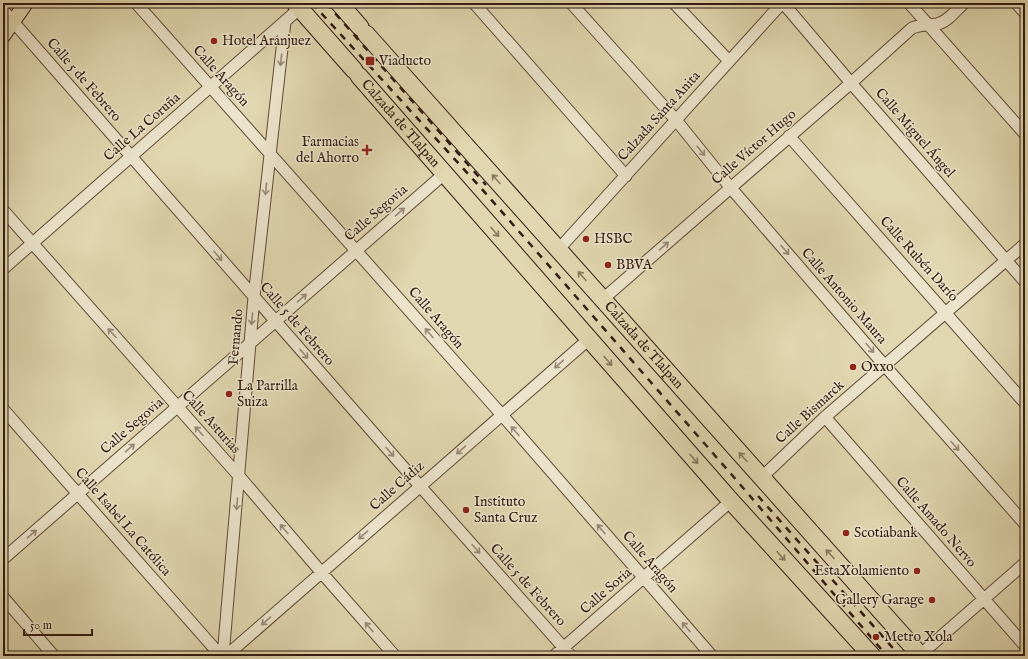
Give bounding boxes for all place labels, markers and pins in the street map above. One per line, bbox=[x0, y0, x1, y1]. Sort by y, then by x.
place label: Hotel Aranjuez bbox=[222, 32, 312, 50]
marker: Hotel Aranjuez bbox=[209, 36, 219, 46]
place label: Viaducto bbox=[378, 52, 431, 70]
marker: Viaducto bbox=[364, 55, 376, 67]
place label: Farmacias del Ahorro bbox=[296, 133, 359, 167]
marker: Farmacias del Ahorro bbox=[362, 145, 372, 155]
place label: HSBC bbox=[594, 230, 632, 248]
marker: HSBC bbox=[581, 234, 591, 244]
place label: BBVA bbox=[616, 256, 653, 274]
marker: BBVA bbox=[603, 260, 613, 270]
place label: Oxxo bbox=[861, 358, 894, 376]
marker: Oxxo bbox=[848, 362, 858, 372]
place label: La Parrilla Suiza bbox=[237, 377, 299, 411]
marker: La Parrilla Suiza bbox=[224, 389, 234, 399]
place label: Instituto Santa Cruz bbox=[474, 493, 538, 527]
marker: Instituto Santa Cruz bbox=[461, 505, 471, 515]
place label: Scotiabank bbox=[854, 524, 918, 542]
marker: Scotiabank bbox=[841, 528, 851, 538]
place label: EstaXolamiento bbox=[814, 562, 909, 580]
marker: EstaXolamiento bbox=[912, 566, 922, 576]
place label: Gallery Garage bbox=[835, 591, 925, 609]
marker: Gallery Garage bbox=[927, 595, 937, 605]
place label: Metro Xola bbox=[884, 628, 953, 646]
marker: Metro Xola bbox=[871, 632, 881, 642]

